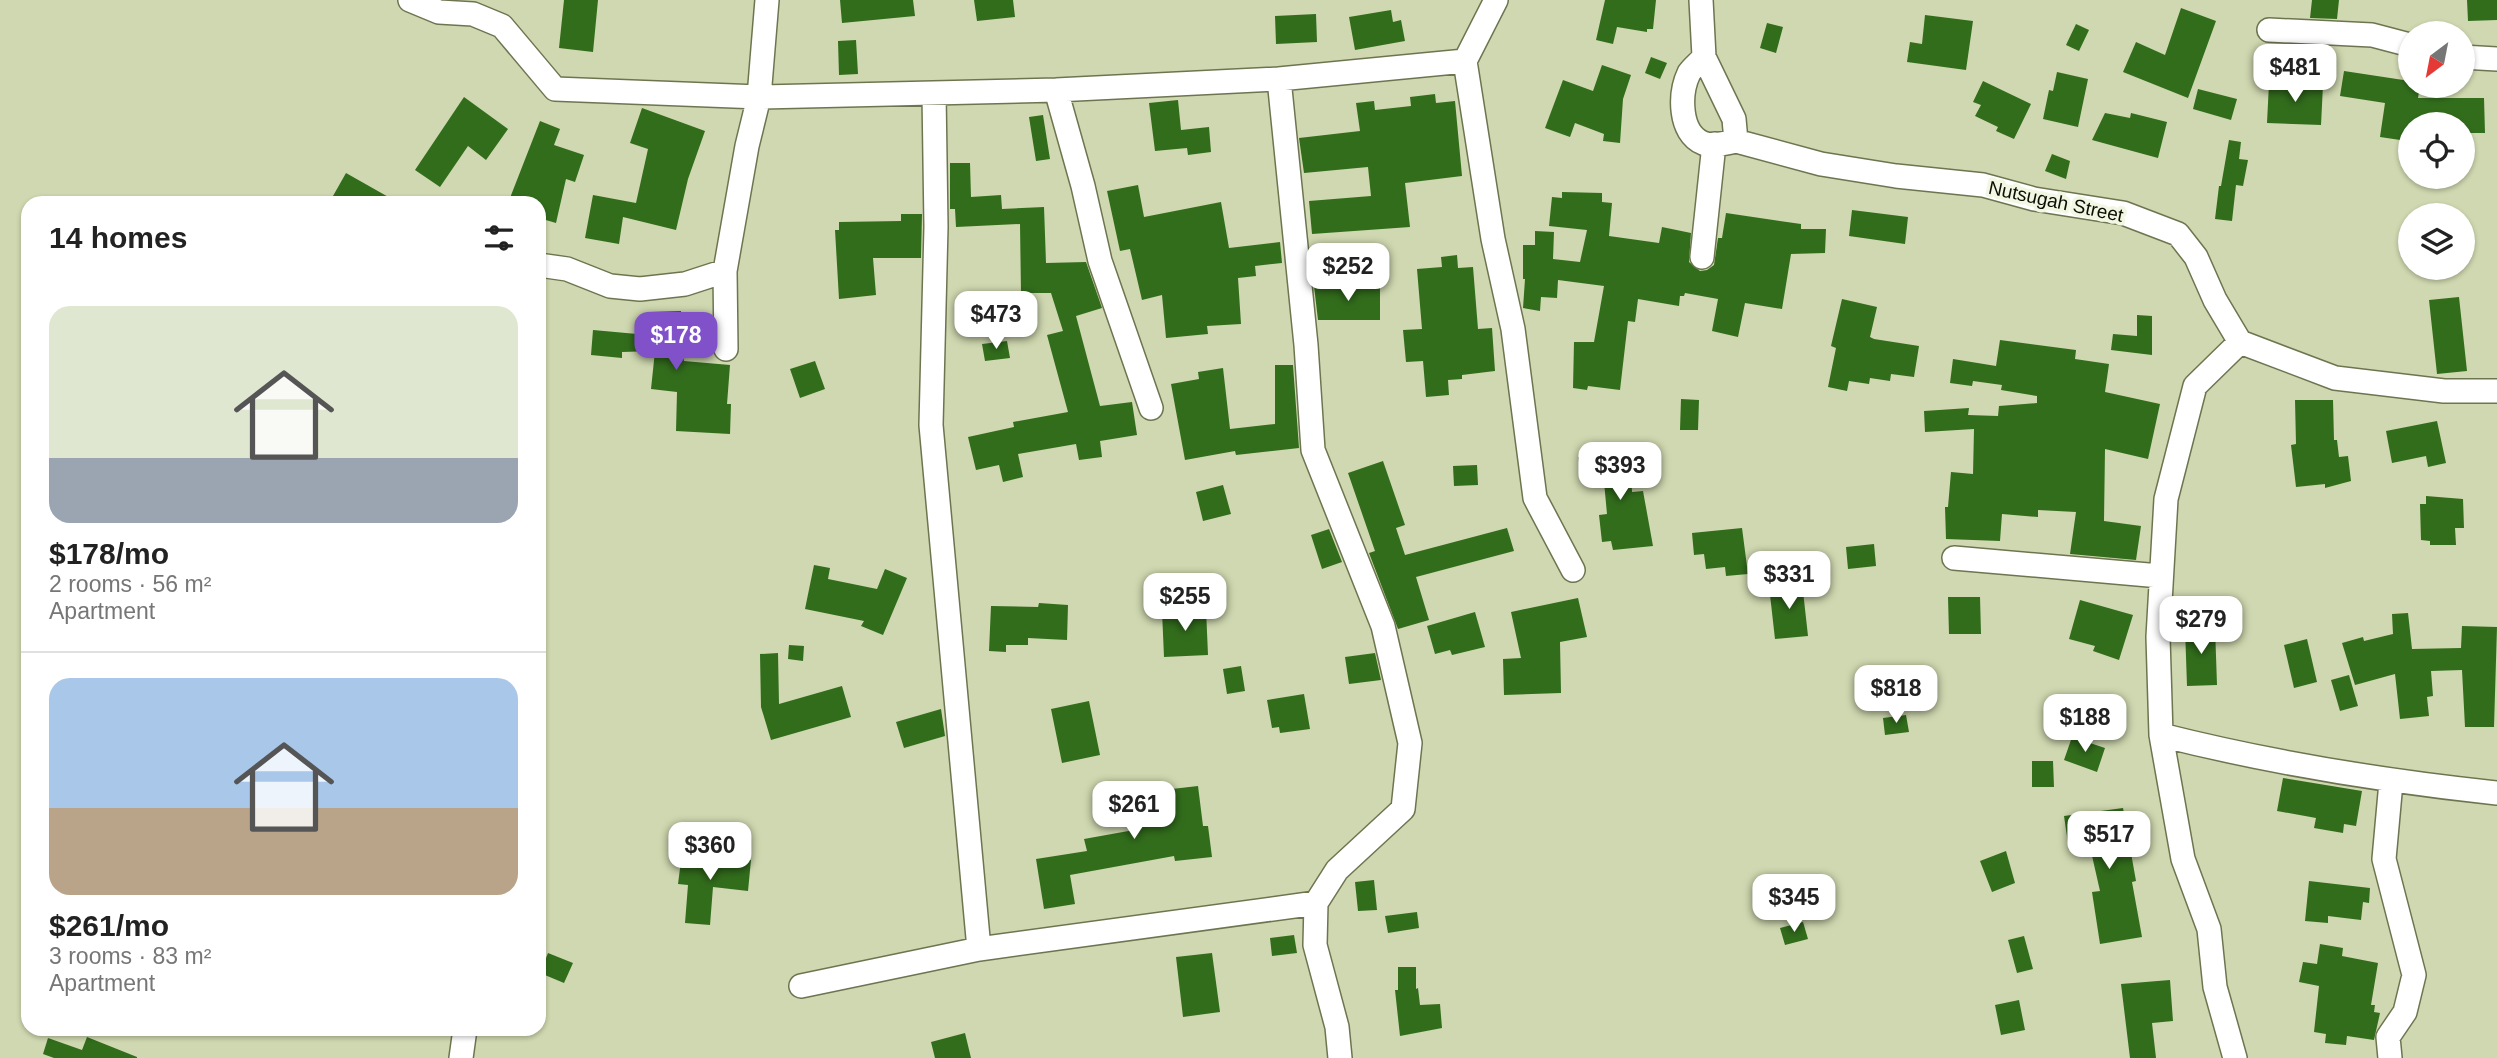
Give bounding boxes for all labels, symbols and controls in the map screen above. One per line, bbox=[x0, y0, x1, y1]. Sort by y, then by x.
north arrow bbox=[2398, 21, 2474, 98]
map controls bbox=[2398, 21, 2475, 280]
pin: $481 bbox=[2254, 44, 2336, 104]
text: $481 bbox=[2269, 54, 2321, 80]
button: locate bbox=[2398, 112, 2475, 189]
street label: Nutsugah Street bbox=[1987, 177, 2126, 226]
button: layers bbox=[2398, 203, 2475, 280]
icon: filters bbox=[480, 219, 518, 257]
text: 14 homes bbox=[49, 221, 187, 254]
pin: $252 bbox=[1307, 244, 1389, 303]
text: $252 bbox=[1322, 253, 1374, 279]
pin: $473 bbox=[955, 292, 1037, 351]
text: $473 bbox=[970, 301, 1022, 327]
pin: $178 bbox=[635, 312, 717, 372]
text: $178 bbox=[650, 322, 702, 348]
icon: home bbox=[221, 352, 347, 478]
pin: $393 bbox=[1579, 442, 1661, 502]
text: $393 bbox=[1594, 452, 1646, 478]
text: $178/mo bbox=[49, 537, 169, 570]
pin: $331 bbox=[1748, 552, 1830, 611]
text: $331 bbox=[1763, 561, 1815, 587]
text: 2 rooms · 56 m² bbox=[49, 571, 211, 597]
pin: $255 bbox=[1144, 574, 1226, 633]
text: $255 bbox=[1159, 583, 1211, 609]
pin: $279 bbox=[2160, 596, 2242, 656]
text: Apartment bbox=[49, 598, 155, 624]
text: $279 bbox=[2175, 606, 2227, 632]
pin: $818 bbox=[1855, 666, 1937, 725]
text: $818 bbox=[1870, 675, 1922, 701]
pin: $188 bbox=[2044, 694, 2126, 754]
text: $188 bbox=[2059, 704, 2111, 730]
icon: home bbox=[221, 724, 347, 850]
pin: $261 bbox=[1093, 782, 1175, 841]
text: $261 bbox=[1108, 791, 1160, 817]
pin: $517 bbox=[2068, 812, 2150, 871]
text: $517 bbox=[2083, 821, 2135, 847]
pin: $360 bbox=[669, 822, 751, 882]
text: $360 bbox=[684, 832, 736, 858]
pin: $345 bbox=[1753, 874, 1835, 934]
text: $345 bbox=[1768, 884, 1820, 910]
text: $261/mo bbox=[49, 909, 169, 942]
text: 3 rooms · 83 m² bbox=[49, 943, 211, 969]
text: Apartment bbox=[49, 970, 155, 996]

